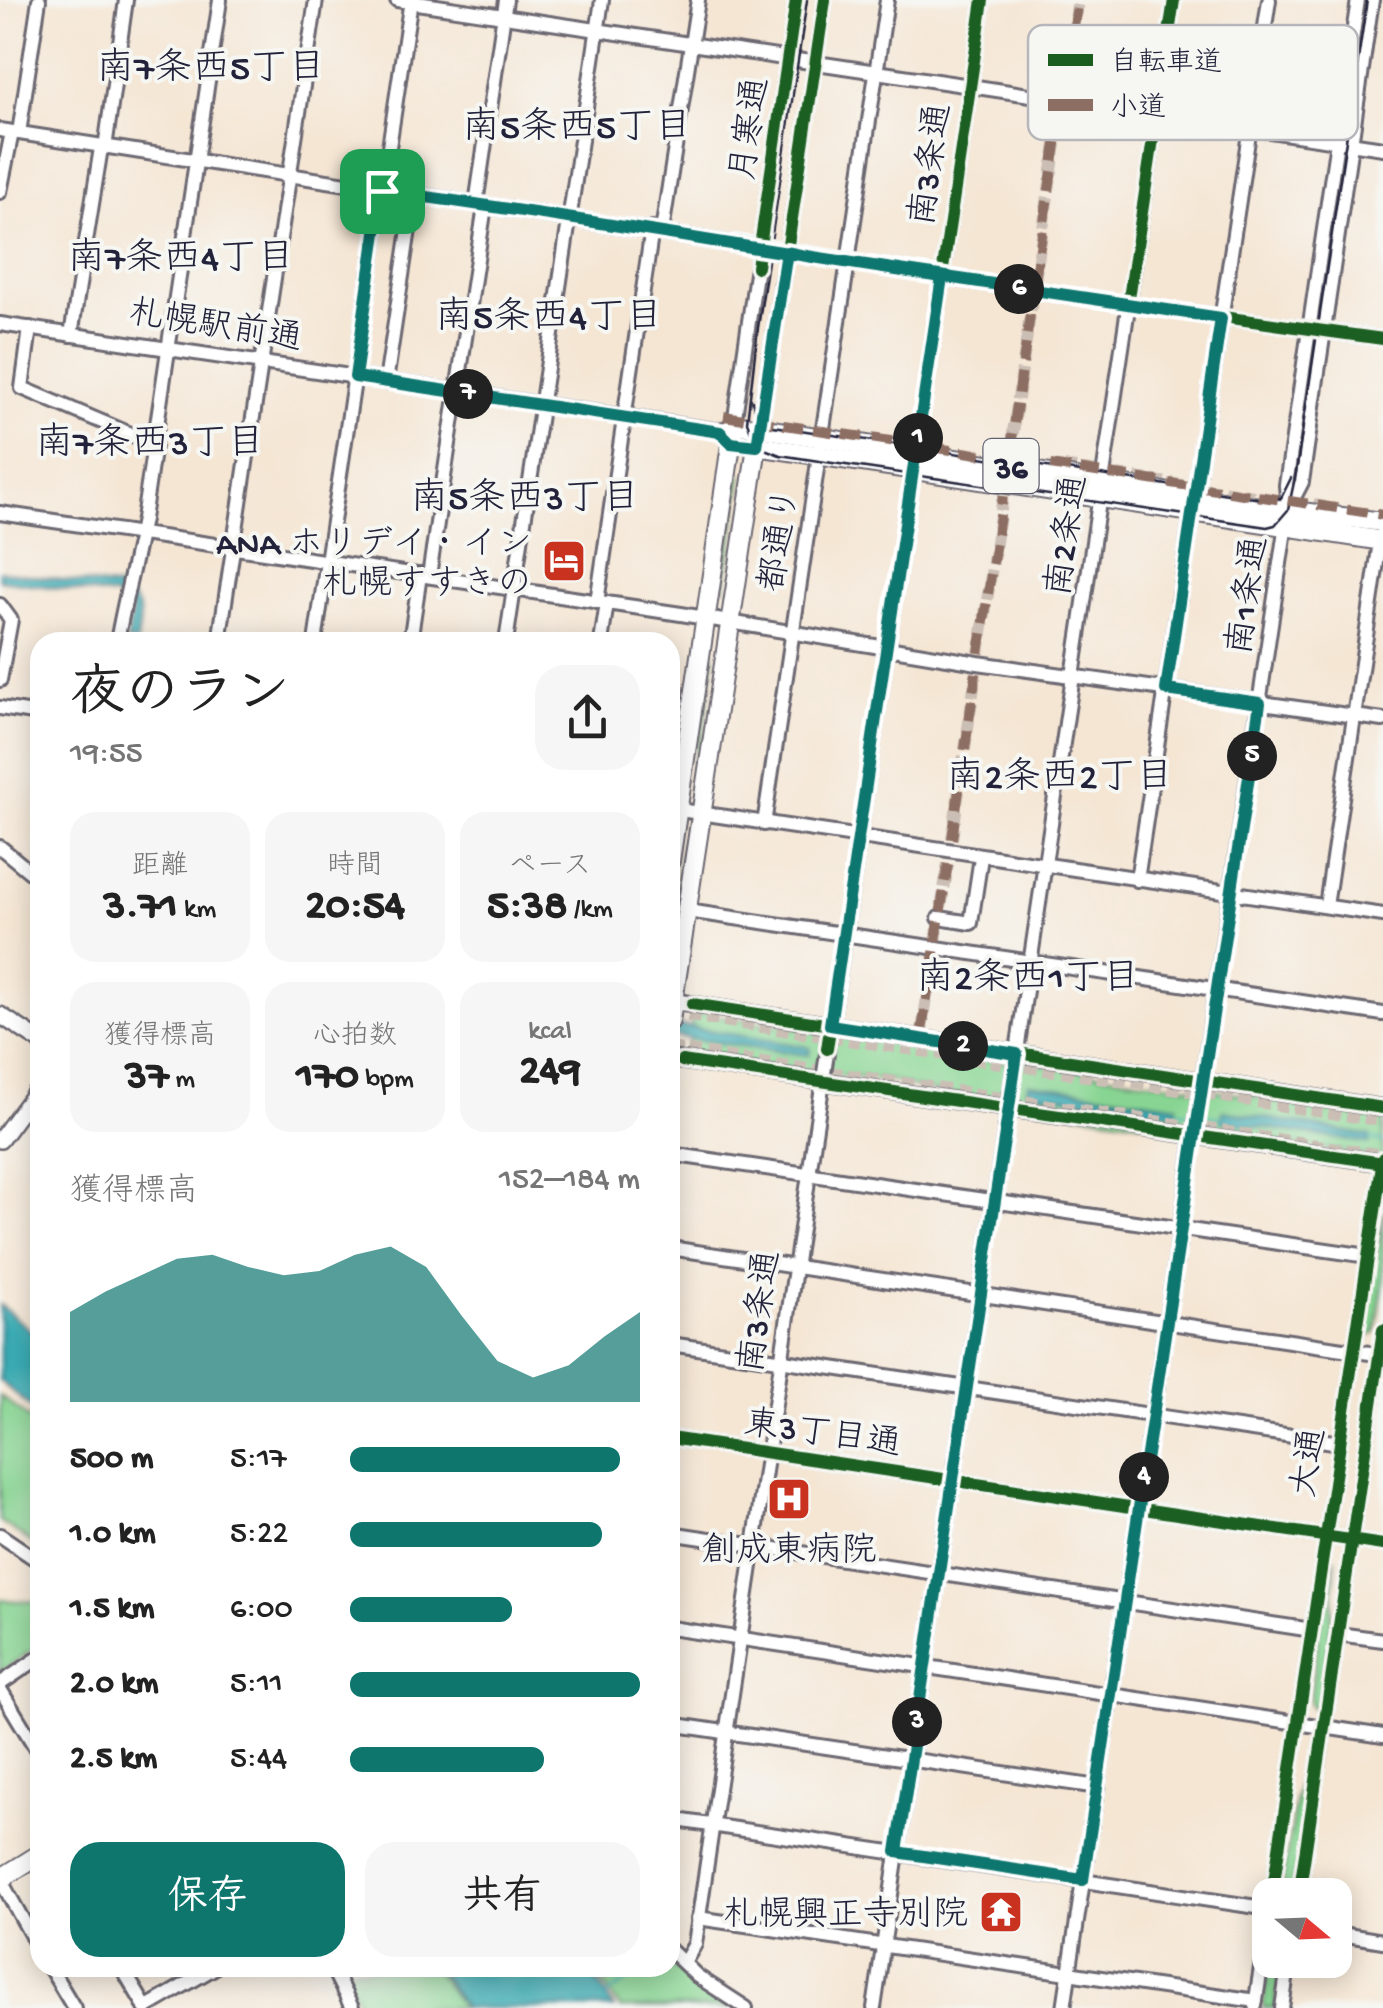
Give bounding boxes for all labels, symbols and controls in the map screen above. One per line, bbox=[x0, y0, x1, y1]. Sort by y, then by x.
legend bbox=[1028, 25, 1358, 140]
district label: 南7条西5丁目 bbox=[96, 47, 326, 93]
text: 自転車道 bbox=[1110, 47, 1222, 81]
street label: 月寒通 bbox=[723, 75, 780, 185]
text: 小道 bbox=[1110, 92, 1166, 126]
street label: 南3条通 bbox=[903, 101, 962, 229]
district label: 南5条西5丁目 bbox=[462, 106, 692, 152]
pin bbox=[340, 149, 425, 234]
icon: arrive bbox=[355, 164, 410, 219]
district label: 南7条西4丁目 bbox=[67, 237, 295, 283]
pin: 6 bbox=[994, 264, 1044, 314]
text: 6 bbox=[1012, 272, 1026, 305]
street label: 札幌駅前通 bbox=[126, 293, 305, 362]
district label: 南5条西4丁目 bbox=[435, 296, 663, 342]
pin: 7 bbox=[443, 369, 493, 419]
text: 7 bbox=[461, 377, 475, 410]
pin: 1 bbox=[893, 413, 943, 463]
text: 1 bbox=[912, 421, 924, 454]
district label: 南7条西3丁目 bbox=[35, 422, 265, 468]
road number: 36 bbox=[984, 439, 1038, 493]
street label: 南2条通 bbox=[1039, 472, 1098, 599]
district label: 南5条西3丁目 bbox=[410, 477, 640, 523]
street label: 都通り bbox=[753, 485, 811, 595]
place label: ANA ホリデイ・イン 札幌すすきの bbox=[216, 526, 532, 607]
street label: 南1条通 bbox=[1220, 534, 1279, 658]
hotel icon: ANA ホリデイ・イン 札幌すすきの bbox=[541, 538, 587, 584]
button: share bbox=[535, 665, 640, 770]
text: 夜のラン bbox=[70, 666, 290, 730]
pin: 5 bbox=[1227, 731, 1277, 781]
text: 19:55 bbox=[70, 736, 143, 774]
text: 5 bbox=[1245, 739, 1259, 772]
district label: 南2条西2丁目 bbox=[946, 756, 1174, 802]
text: 距離 bbox=[132, 851, 188, 884]
text: 時間 bbox=[327, 851, 383, 884]
text: ペース bbox=[509, 851, 591, 884]
text: 3.71 bbox=[104, 884, 177, 933]
text: 20:54 bbox=[305, 884, 405, 933]
text: 5:38 bbox=[487, 884, 567, 933]
text: km bbox=[177, 894, 216, 927]
text: /km bbox=[567, 894, 613, 927]
district label: 南2条西1丁目 bbox=[916, 957, 1140, 1003]
text: kcal bbox=[528, 1016, 572, 1049]
text: 獲得標高 bbox=[104, 1021, 216, 1054]
text: 心拍数 bbox=[313, 1021, 397, 1054]
pin: 2 bbox=[938, 1021, 988, 1071]
text: 2 bbox=[956, 1029, 970, 1062]
text: 249 bbox=[519, 1049, 581, 1098]
text: 37 bbox=[125, 1054, 169, 1103]
text: 170 bbox=[296, 1054, 359, 1103]
text: m bbox=[169, 1064, 195, 1097]
text: bpm bbox=[359, 1064, 414, 1097]
text: 152–184 m bbox=[499, 1162, 640, 1200]
text: 獲得標高 bbox=[70, 1174, 198, 1212]
street label: 南3条通 bbox=[732, 1248, 791, 1376]
street label: 東3丁目通 bbox=[741, 1403, 904, 1468]
street label: 大通 bbox=[1285, 1425, 1337, 1501]
text: 500 m bbox=[70, 1441, 153, 1479]
text: 5:17 bbox=[230, 1441, 286, 1479]
pin: 4 bbox=[1119, 1452, 1169, 1502]
text: 4 bbox=[1137, 1460, 1151, 1493]
hospital icon: 創成東病院 bbox=[766, 1476, 812, 1522]
text: 1.0 km bbox=[70, 1516, 156, 1554]
text: 5:22 bbox=[230, 1516, 288, 1554]
place label: 創成東病院 bbox=[701, 1531, 877, 1574]
text: 1.5 km bbox=[70, 1591, 154, 1629]
text: 6:00 bbox=[230, 1591, 293, 1629]
text: 2.0 km bbox=[70, 1666, 158, 1704]
text: 5:11 bbox=[230, 1666, 283, 1704]
pin: 3 bbox=[892, 1697, 942, 1747]
text: 3 bbox=[910, 1705, 924, 1738]
text: 2.5 km bbox=[70, 1741, 157, 1779]
text: 5:44 bbox=[230, 1741, 287, 1779]
button: 保存 bbox=[70, 1842, 345, 1957]
button: 共有 bbox=[365, 1842, 640, 1957]
north arrow bbox=[1252, 1878, 1352, 1978]
map controls bbox=[1252, 1878, 1352, 1978]
temple icon: 札幌興正寺別院 bbox=[978, 1889, 1024, 1935]
place label: 札幌興正寺別院 bbox=[723, 1895, 968, 1938]

